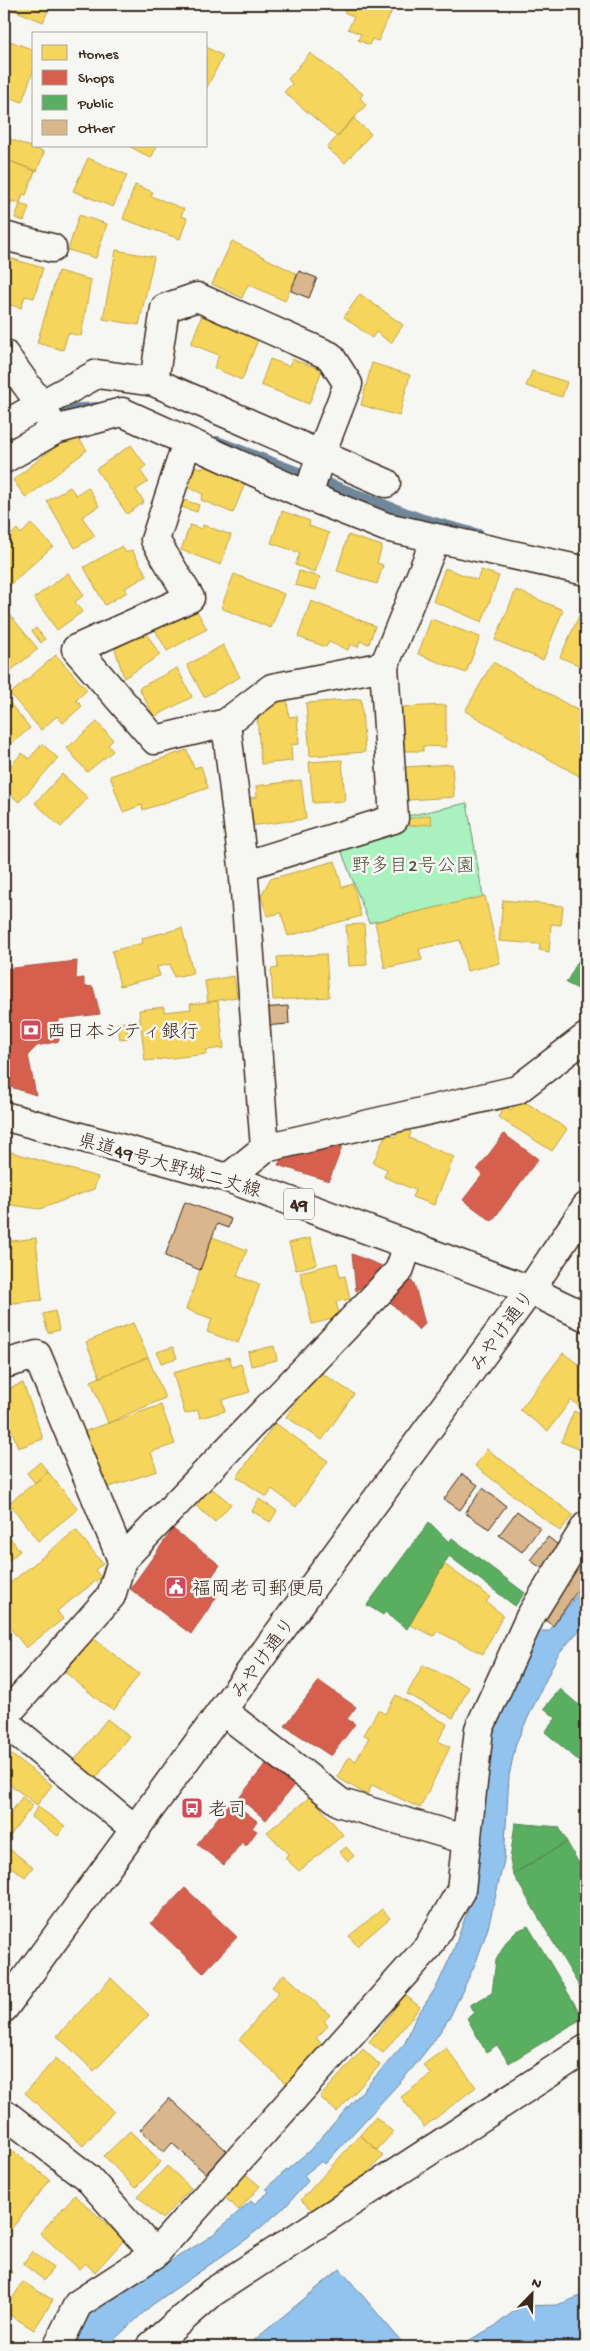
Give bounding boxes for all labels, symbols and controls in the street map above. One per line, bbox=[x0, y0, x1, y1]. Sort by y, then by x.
legend bbox=[32, 32, 208, 148]
text: Homes bbox=[78, 46, 119, 64]
text: Shops bbox=[78, 70, 114, 88]
text: Public bbox=[77, 96, 114, 114]
text: Other bbox=[78, 120, 116, 138]
park label: 野多目2号公園 bbox=[351, 855, 475, 879]
bank icon: 西日本シティ銀行 bbox=[19, 1018, 43, 1042]
place label: 西日本シティ銀行 bbox=[47, 1021, 199, 1045]
street label: 県道49号大野城二丈線 bbox=[75, 1129, 264, 1205]
road number: 49 bbox=[284, 1188, 314, 1220]
street label: みやけ通り bbox=[467, 1287, 541, 1377]
public building icon: 福岡老司郵便局 bbox=[164, 1575, 188, 1599]
place label: 福岡老司郵便局 bbox=[192, 1578, 325, 1602]
street label: みやけ通り bbox=[228, 1614, 302, 1704]
bus stop icon: 老司 bbox=[180, 1796, 204, 1820]
place label: 老司 bbox=[208, 1799, 246, 1823]
north arrow bbox=[508, 2268, 558, 2318]
text: N bbox=[529, 2275, 544, 2294]

